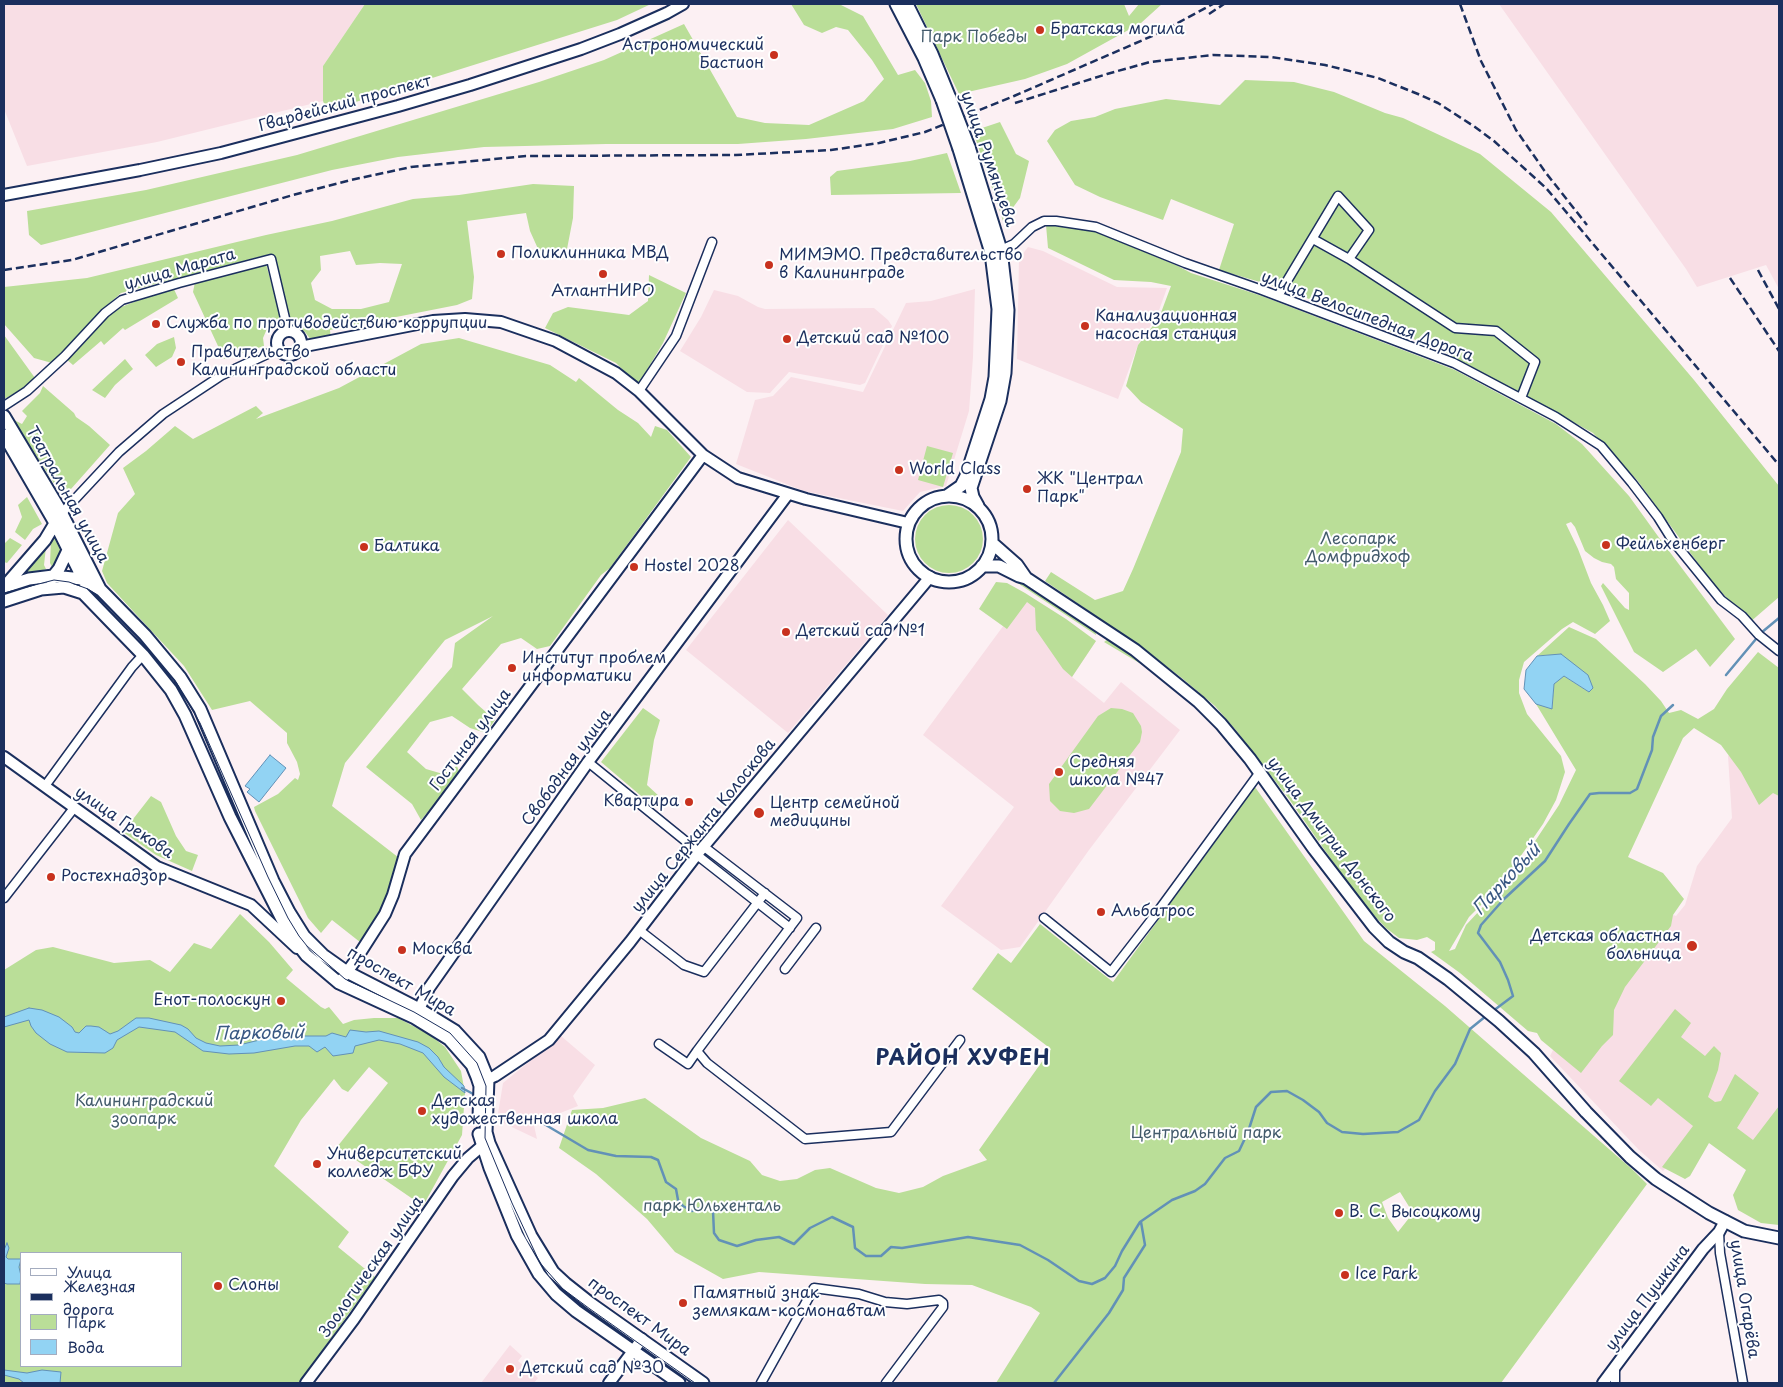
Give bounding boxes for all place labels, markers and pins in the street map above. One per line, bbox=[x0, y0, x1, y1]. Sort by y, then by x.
place label: Братская могила bbox=[1050, 20, 1185, 40]
marker: Братская могила bbox=[1034, 24, 1046, 36]
place label: Астрономический Бастион bbox=[622, 36, 764, 74]
marker: Астрономический Бастион bbox=[768, 49, 780, 61]
place label: Поликлинника МВД bbox=[511, 244, 669, 264]
place label: МИМЭМО. Представительство в Калининграде bbox=[779, 246, 1023, 284]
marker: Поликлинника МВД bbox=[495, 248, 507, 260]
marker: МИМЭМО. Представительство в Калининграде bbox=[763, 259, 775, 271]
marker: АтлантНИРО bbox=[597, 268, 609, 280]
place label: АтлантНИРО bbox=[551, 282, 655, 302]
place label: Канализационная насосная станция bbox=[1095, 307, 1237, 345]
place label: Служба по противодействию коррупции bbox=[166, 314, 487, 334]
marker: Служба по противодействию коррупции bbox=[150, 318, 162, 330]
marker: Канализационная насосная станция bbox=[1079, 320, 1091, 332]
place label: Детский сад №100 bbox=[797, 329, 949, 349]
marker: Детский сад №100 bbox=[781, 333, 793, 345]
place label: Правительство Калининградской области bbox=[191, 343, 396, 381]
marker: Правительство Калининградской области bbox=[175, 356, 187, 368]
place label: World Class bbox=[909, 460, 1001, 480]
marker: World Class bbox=[893, 464, 905, 476]
place label: ЖК "Централ Парк" bbox=[1037, 470, 1143, 508]
marker: ЖК "Централ Парк" bbox=[1021, 483, 1033, 495]
place label: Фейльхенберг bbox=[1616, 535, 1725, 555]
place label: Балтика bbox=[374, 537, 440, 557]
marker: Фейльхенберг bbox=[1600, 539, 1612, 551]
marker: Балтика bbox=[358, 541, 370, 553]
place label: Hostel 2028 bbox=[644, 557, 740, 577]
marker: Hostel 2028 bbox=[628, 561, 640, 573]
place label: Детский сад №1 bbox=[796, 622, 925, 642]
marker: Детский сад №1 bbox=[780, 626, 792, 638]
place label: Институт проблем информатики bbox=[522, 649, 666, 687]
marker: Институт проблем информатики bbox=[506, 662, 518, 674]
place label: Средняя школа №47 bbox=[1069, 753, 1164, 791]
marker: Средняя школа №47 bbox=[1053, 766, 1065, 778]
place label: Квартира bbox=[604, 792, 679, 812]
place label: Центр семейной медицины bbox=[770, 794, 900, 832]
marker: Квартира bbox=[683, 796, 695, 808]
marker: Центр семейной медицины bbox=[752, 806, 766, 820]
place label: Ростехнадзор bbox=[61, 867, 167, 887]
marker: Ростехнадзор bbox=[45, 871, 57, 883]
place label: Альбатрос bbox=[1111, 902, 1195, 922]
marker: Альбатрос bbox=[1095, 906, 1107, 918]
place label: Детская областная больница bbox=[1531, 927, 1681, 965]
marker: Детская областная больница bbox=[1685, 939, 1699, 953]
place label: Москва bbox=[412, 940, 472, 960]
marker: Москва bbox=[396, 944, 408, 956]
place label: Енот-полоскун bbox=[153, 991, 271, 1011]
marker: Енот-полоскун bbox=[275, 995, 287, 1007]
place label: Детская художественная школа bbox=[432, 1092, 618, 1130]
marker: Детская художественная школа bbox=[416, 1105, 428, 1117]
place label: Университетский колледж БФУ bbox=[327, 1145, 462, 1183]
marker: Университетский колледж БФУ bbox=[311, 1158, 323, 1170]
place label: В. С. Высоцкому bbox=[1349, 1203, 1481, 1223]
marker: В. С. Высоцкому bbox=[1333, 1207, 1345, 1219]
place label: Ice Park bbox=[1355, 1265, 1418, 1285]
marker: Ice Park bbox=[1339, 1269, 1351, 1281]
place label: Слоны bbox=[228, 1276, 279, 1296]
marker: Слоны bbox=[212, 1280, 224, 1292]
place label: Памятный знак землякам-космонавтам bbox=[693, 1284, 886, 1322]
marker: Памятный знак землякам-космонавтам bbox=[677, 1297, 689, 1309]
place label: Детский сад №30 bbox=[520, 1359, 664, 1379]
marker: Детский сад №30 bbox=[504, 1363, 516, 1375]

